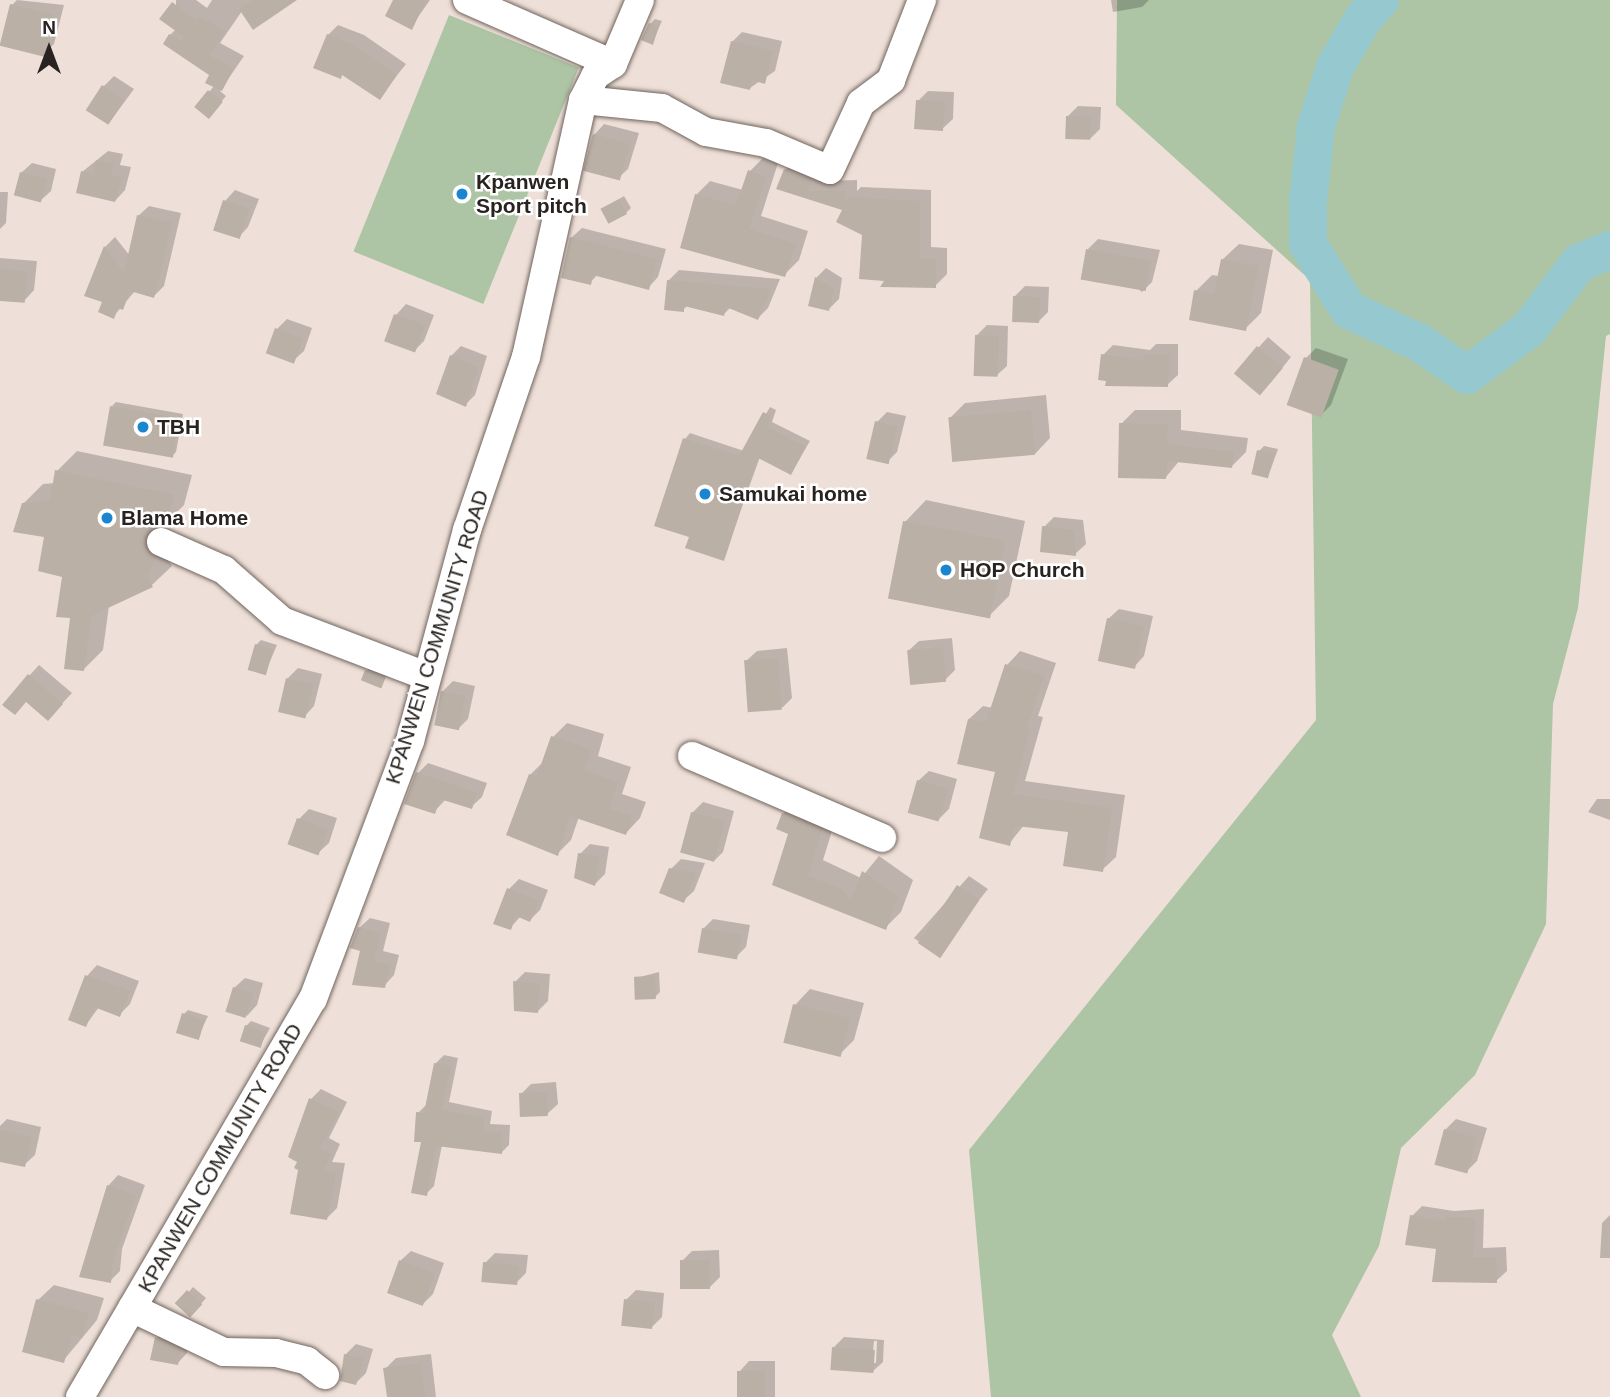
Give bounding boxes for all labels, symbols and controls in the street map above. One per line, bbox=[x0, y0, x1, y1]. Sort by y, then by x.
north arrow bbox=[14, 14, 84, 84]
text: N bbox=[42, 17, 56, 38]
place label: Kpanwen Sport pitch bbox=[476, 169, 587, 219]
marker: Kpanwen Sport pitch bbox=[454, 186, 470, 202]
place label: TBH bbox=[157, 414, 200, 440]
marker: TBH bbox=[135, 419, 151, 435]
place label: Samukai home bbox=[719, 481, 867, 507]
marker: Samukai home bbox=[697, 486, 713, 502]
street label: KPANWEN COMMUNITY ROAD bbox=[380, 487, 494, 787]
place label: Blama Home bbox=[121, 505, 248, 531]
marker: Blama Home bbox=[99, 510, 115, 526]
place label: HOP Church bbox=[960, 557, 1085, 583]
marker: HOP Church bbox=[938, 562, 954, 578]
street label: KPANWEN COMMUNITY ROAD bbox=[132, 1019, 308, 1297]

